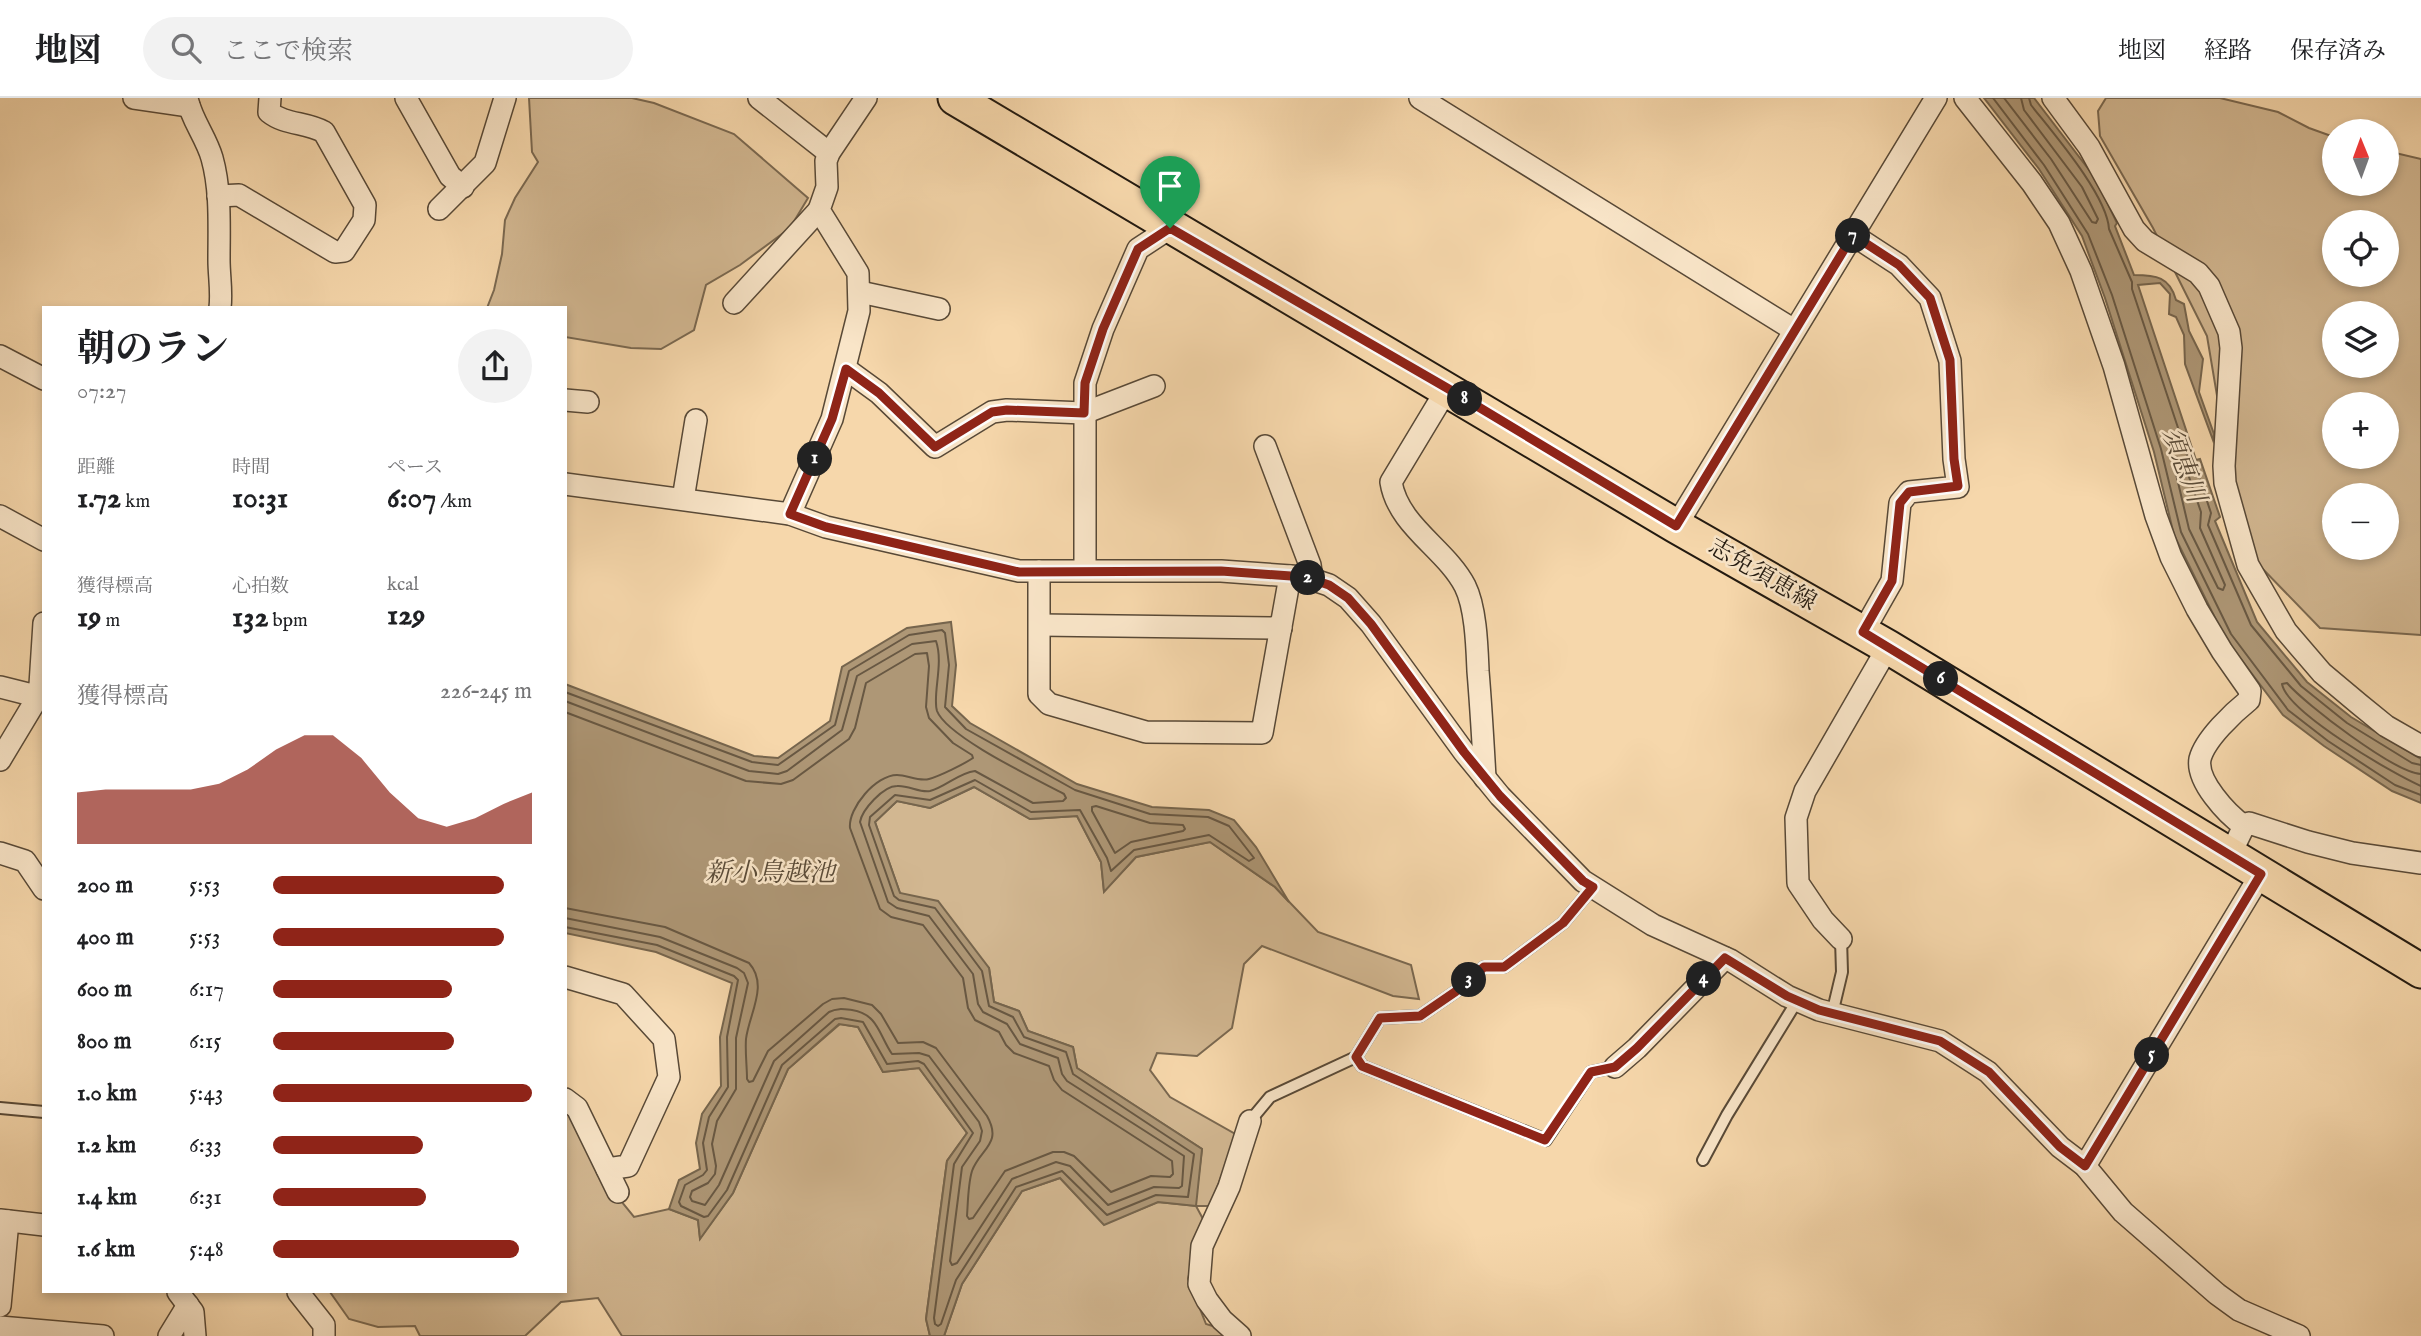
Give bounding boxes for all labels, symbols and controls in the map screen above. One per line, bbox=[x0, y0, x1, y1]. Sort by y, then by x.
search box bbox=[143, 17, 633, 80]
icon: search bbox=[167, 29, 205, 67]
text: 地図 bbox=[35, 31, 101, 73]
text: ここで検索 bbox=[223, 35, 353, 68]
text: 地図 bbox=[2118, 36, 2166, 67]
text: 経路 bbox=[2204, 36, 2252, 67]
text: 保存済み bbox=[2290, 36, 2386, 67]
north arrow bbox=[2322, 119, 2399, 196]
map controls bbox=[2322, 119, 2399, 560]
pin bbox=[1140, 156, 1200, 228]
icon: arrive bbox=[1151, 167, 1189, 205]
button: locate bbox=[2322, 210, 2399, 287]
pin: 7 bbox=[1836, 218, 1870, 254]
text: 7 bbox=[1848, 223, 1857, 247]
button: layers bbox=[2322, 301, 2399, 378]
text: 朝のラン bbox=[77, 327, 229, 375]
button: share bbox=[458, 329, 532, 403]
text: 07:27 bbox=[77, 377, 126, 406]
pin: 8 bbox=[1448, 382, 1482, 416]
text: 8 bbox=[1461, 386, 1468, 410]
button: + bbox=[2322, 392, 2399, 469]
water label: 須恵川 bbox=[2154, 423, 2213, 510]
pin: 1 bbox=[798, 442, 832, 476]
text: 1 bbox=[811, 446, 818, 470]
text: 距離 bbox=[77, 456, 115, 480]
text: 時間 bbox=[232, 456, 270, 480]
text: ペース bbox=[387, 456, 443, 480]
text: 1.72 bbox=[77, 480, 121, 518]
text: 10:31 bbox=[232, 480, 288, 518]
text: 6:07 bbox=[387, 480, 436, 518]
button: − bbox=[2322, 483, 2399, 560]
text: km bbox=[121, 490, 150, 514]
text: /km bbox=[436, 490, 472, 514]
street label: 志免須恵線 bbox=[1702, 532, 1822, 618]
pin: 2 bbox=[1290, 560, 1326, 596]
text: 2 bbox=[1303, 565, 1312, 589]
text: kcal bbox=[387, 573, 419, 597]
text: 獲得標高 bbox=[77, 575, 153, 599]
text: 心拍数 bbox=[232, 575, 289, 599]
text: 129 bbox=[387, 597, 425, 635]
text: 19 bbox=[77, 599, 101, 637]
text: 132 bbox=[232, 599, 268, 637]
text: m bbox=[101, 609, 120, 633]
text: bpm bbox=[268, 609, 308, 633]
pin: 6 bbox=[1924, 662, 1958, 696]
text: 6 bbox=[1936, 666, 1945, 690]
text: 226–245 m bbox=[440, 677, 532, 706]
text: 獲得標高 bbox=[77, 682, 169, 711]
water label: 新小鳥越池 bbox=[705, 857, 838, 890]
text: 200 m bbox=[77, 871, 133, 900]
text: 5:53 bbox=[189, 871, 220, 900]
text: 400 m bbox=[77, 923, 134, 952]
text: 5:53 bbox=[189, 923, 220, 952]
pin: 3 bbox=[1452, 962, 1486, 998]
pin: 4 bbox=[1686, 962, 1722, 996]
text: 4 bbox=[1699, 966, 1708, 990]
text: 3 bbox=[1465, 967, 1472, 991]
text: 600 m bbox=[77, 975, 132, 1004]
text: 6:17 bbox=[189, 975, 224, 1004]
text: 800 m bbox=[77, 1027, 131, 1056]
text: 6:15 bbox=[189, 1027, 222, 1056]
pin: 5 bbox=[2134, 1038, 2170, 1072]
text: 5 bbox=[2148, 1042, 2155, 1066]
text: 1.0 km bbox=[77, 1079, 137, 1108]
text: 5:43 bbox=[189, 1079, 223, 1108]
text: 1.2 km bbox=[77, 1131, 136, 1160]
text: 6:33 bbox=[189, 1131, 222, 1160]
text: 1.4 km bbox=[77, 1183, 137, 1212]
text: 6:31 bbox=[189, 1183, 222, 1212]
text: 1.6 km bbox=[77, 1235, 135, 1264]
text: 5:48 bbox=[189, 1235, 224, 1264]

